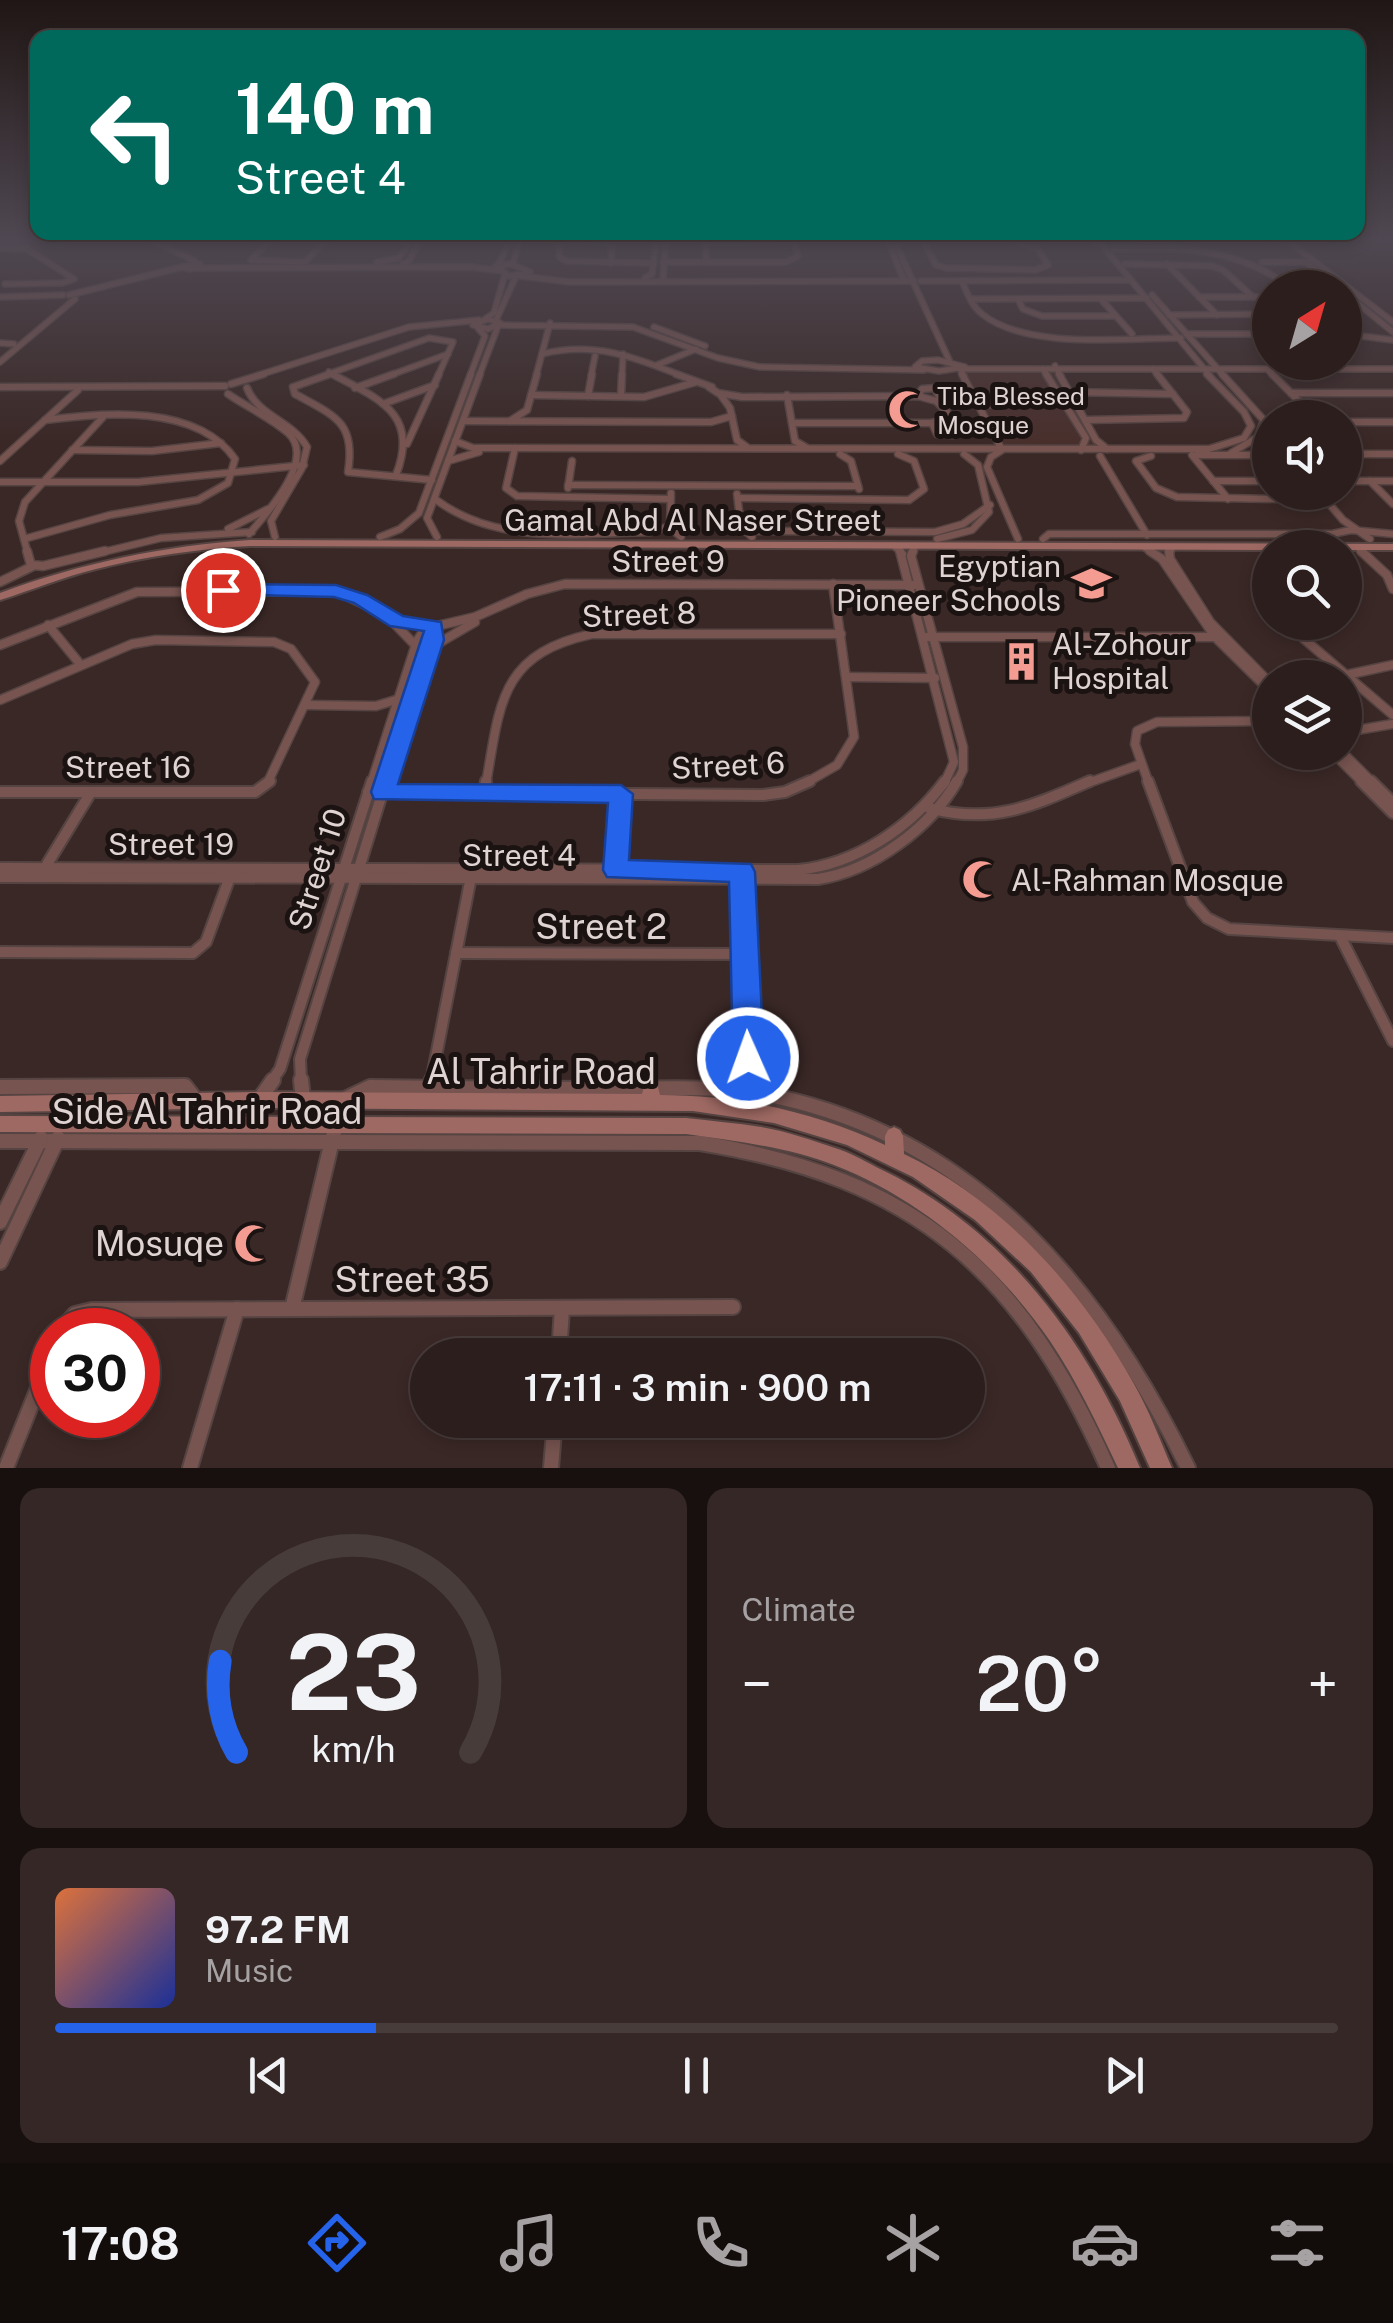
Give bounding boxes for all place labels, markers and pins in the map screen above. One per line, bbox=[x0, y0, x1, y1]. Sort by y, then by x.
place label: Tiba Blessed Mosque bbox=[937, 381, 1085, 440]
mosque icon: Tiba Blessed Mosque bbox=[886, 389, 928, 431]
pin bbox=[181, 548, 266, 633]
place label: Egyptian Pioneer Schools bbox=[836, 548, 1061, 618]
school or university icon: Egyptian Pioneer Schools bbox=[1070, 562, 1112, 604]
place label: Al-Zohour Hospital bbox=[1052, 626, 1191, 696]
building icon: Al-Zohour Hospital bbox=[1001, 640, 1043, 682]
mosque icon: Al-Rahman Mosque bbox=[960, 859, 1002, 901]
place label: Al-Rahman Mosque bbox=[1011, 862, 1284, 898]
mosque icon: Mosuqe bbox=[233, 1222, 275, 1264]
place label: Mosuqe bbox=[95, 1223, 224, 1264]

